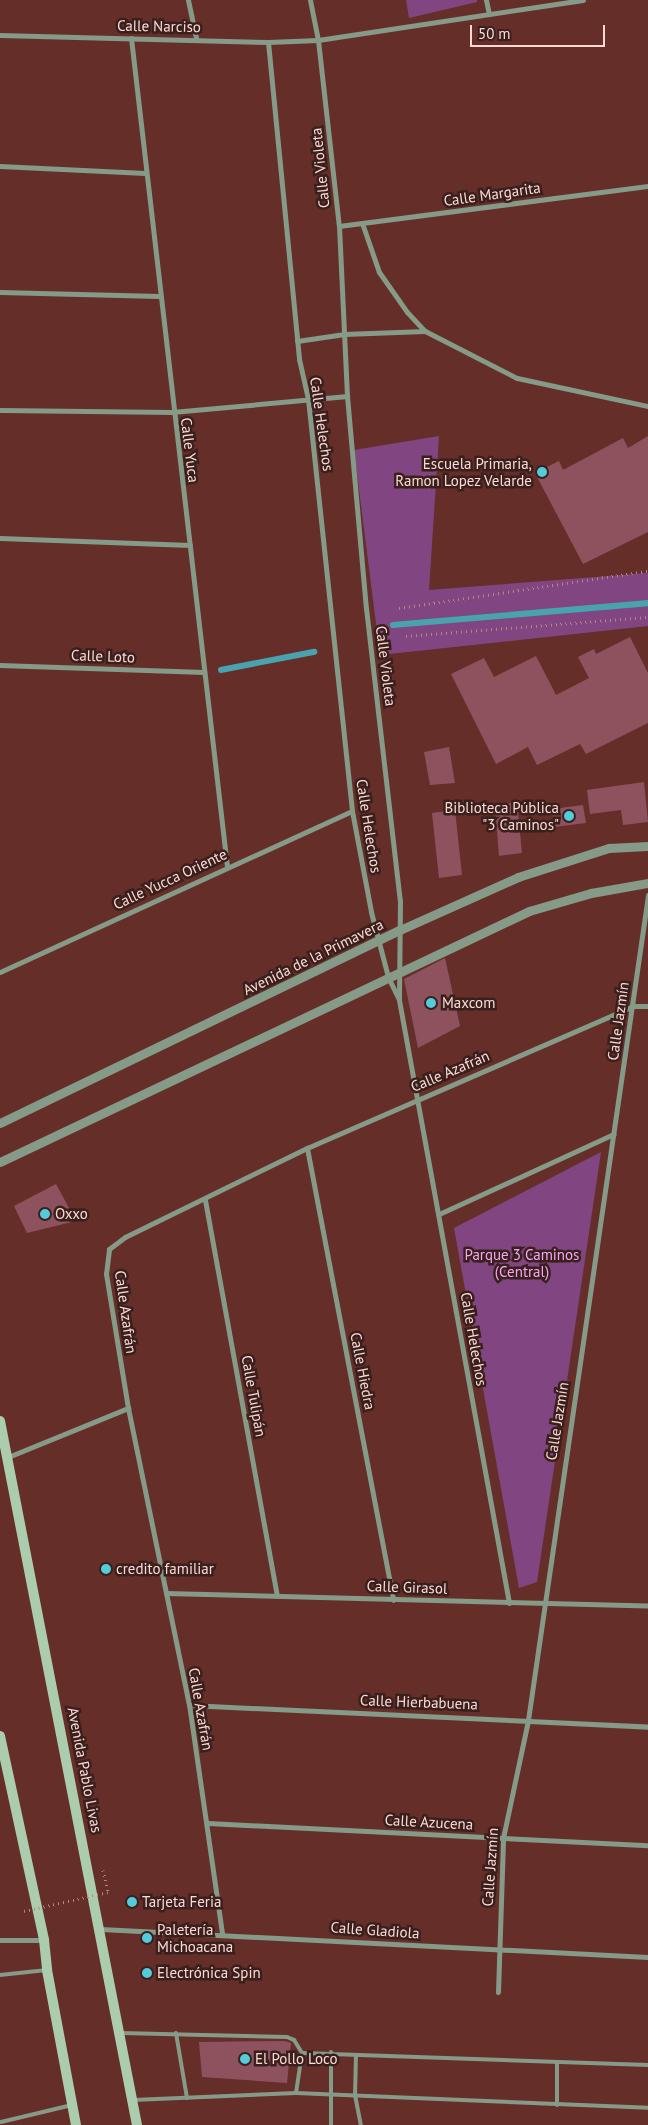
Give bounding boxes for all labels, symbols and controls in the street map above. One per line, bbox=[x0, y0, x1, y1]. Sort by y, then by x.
scale bar bbox=[473, 15, 608, 47]
street label: Calle Narciso bbox=[117, 16, 201, 36]
text: 50 m bbox=[478, 24, 511, 43]
street label: Calle Violeta bbox=[307, 127, 333, 209]
street label: Calle Margarita bbox=[442, 178, 542, 210]
street label: Calle Helechos bbox=[306, 376, 338, 472]
street label: Calle Yuca bbox=[177, 416, 203, 484]
place label: Escuela Primaria, Ramon Lopez Velarde bbox=[394, 454, 532, 489]
marker: Escuela Primaria, Ramon Lopez Velarde bbox=[536, 466, 548, 478]
street label: Calle Violeta bbox=[372, 625, 400, 707]
street label: Calle Loto bbox=[71, 646, 135, 666]
street label: Calle Helechos bbox=[353, 778, 385, 874]
place label: Biblioteca Pública "3 Caminos" bbox=[444, 798, 559, 833]
marker: Biblioteca Pública "3 Caminos" bbox=[563, 810, 575, 822]
street label: Calle Yucca Oriente bbox=[110, 845, 230, 913]
street label: Avenida de la Primavera bbox=[240, 915, 386, 999]
street label: Calle Jazmín bbox=[604, 981, 632, 1061]
place label: Maxcom bbox=[442, 994, 495, 1012]
marker: Maxcom bbox=[424, 996, 438, 1010]
street label: Calle Azafrán bbox=[408, 1046, 492, 1096]
place label: Oxxo bbox=[55, 1205, 88, 1223]
marker: Oxxo bbox=[39, 1208, 51, 1220]
park label: Parque 3 Caminos (Central) bbox=[465, 1245, 579, 1280]
street label: Calle Azafrán bbox=[111, 1269, 141, 1355]
street label: Calle Helechos bbox=[457, 1291, 491, 1387]
street label: Calle Hiedra bbox=[347, 1331, 379, 1411]
street label: Calle Tulipán bbox=[238, 1354, 270, 1438]
street label: Calle Jazmín bbox=[542, 1381, 572, 1461]
place label: credito familiar bbox=[116, 1560, 214, 1578]
marker: credito familiar bbox=[100, 1563, 112, 1575]
street label: Calle Girasol bbox=[366, 1577, 448, 1597]
street label: Calle Azafrán bbox=[185, 1666, 217, 1752]
street label: Calle Hierbabuena bbox=[360, 1691, 478, 1713]
street label: Avenida Pablo Livas bbox=[64, 1706, 106, 1834]
street label: Calle Azucena bbox=[384, 1811, 474, 1833]
street label: Calle Jazmín bbox=[478, 1827, 502, 1907]
place label: Tarjeta Feria bbox=[142, 1893, 221, 1911]
marker: Tarjeta Feria bbox=[126, 1896, 138, 1908]
street label: Calle Gladiola bbox=[330, 1918, 420, 1942]
place label: Paletería Michoacana bbox=[157, 1920, 233, 1955]
marker: Paletería Michoacana bbox=[141, 1932, 153, 1944]
place label: Electrónica Spin bbox=[157, 1964, 261, 1982]
marker: Electrónica Spin bbox=[141, 1967, 153, 1979]
place label: El Pollo Loco bbox=[255, 2050, 337, 2068]
marker: El Pollo Loco bbox=[239, 2053, 251, 2065]

